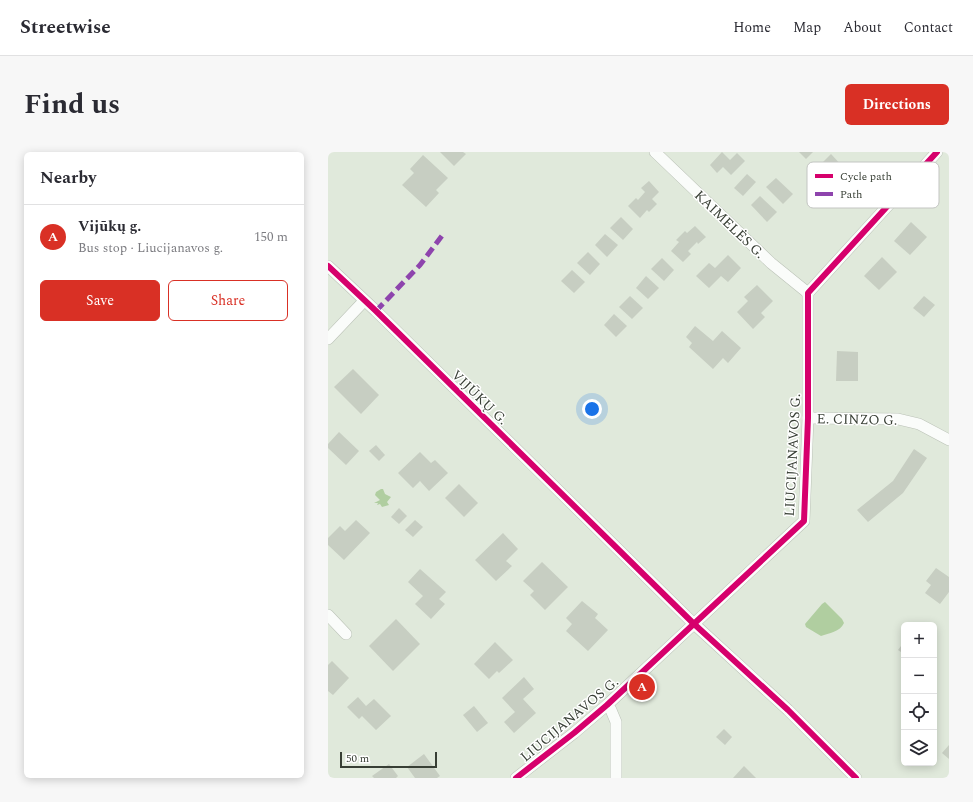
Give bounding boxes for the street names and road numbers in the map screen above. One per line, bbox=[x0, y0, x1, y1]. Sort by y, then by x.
street label: KAIMELĖS G. bbox=[690, 185, 770, 264]
street label: VIJŪKŲ G. bbox=[447, 365, 513, 430]
street label: LIUCIJANAVOS G. bbox=[779, 393, 806, 517]
street label: E. CINZO G. bbox=[817, 408, 897, 431]
street label: LIUCIJANAVOS G. bbox=[515, 672, 623, 767]

